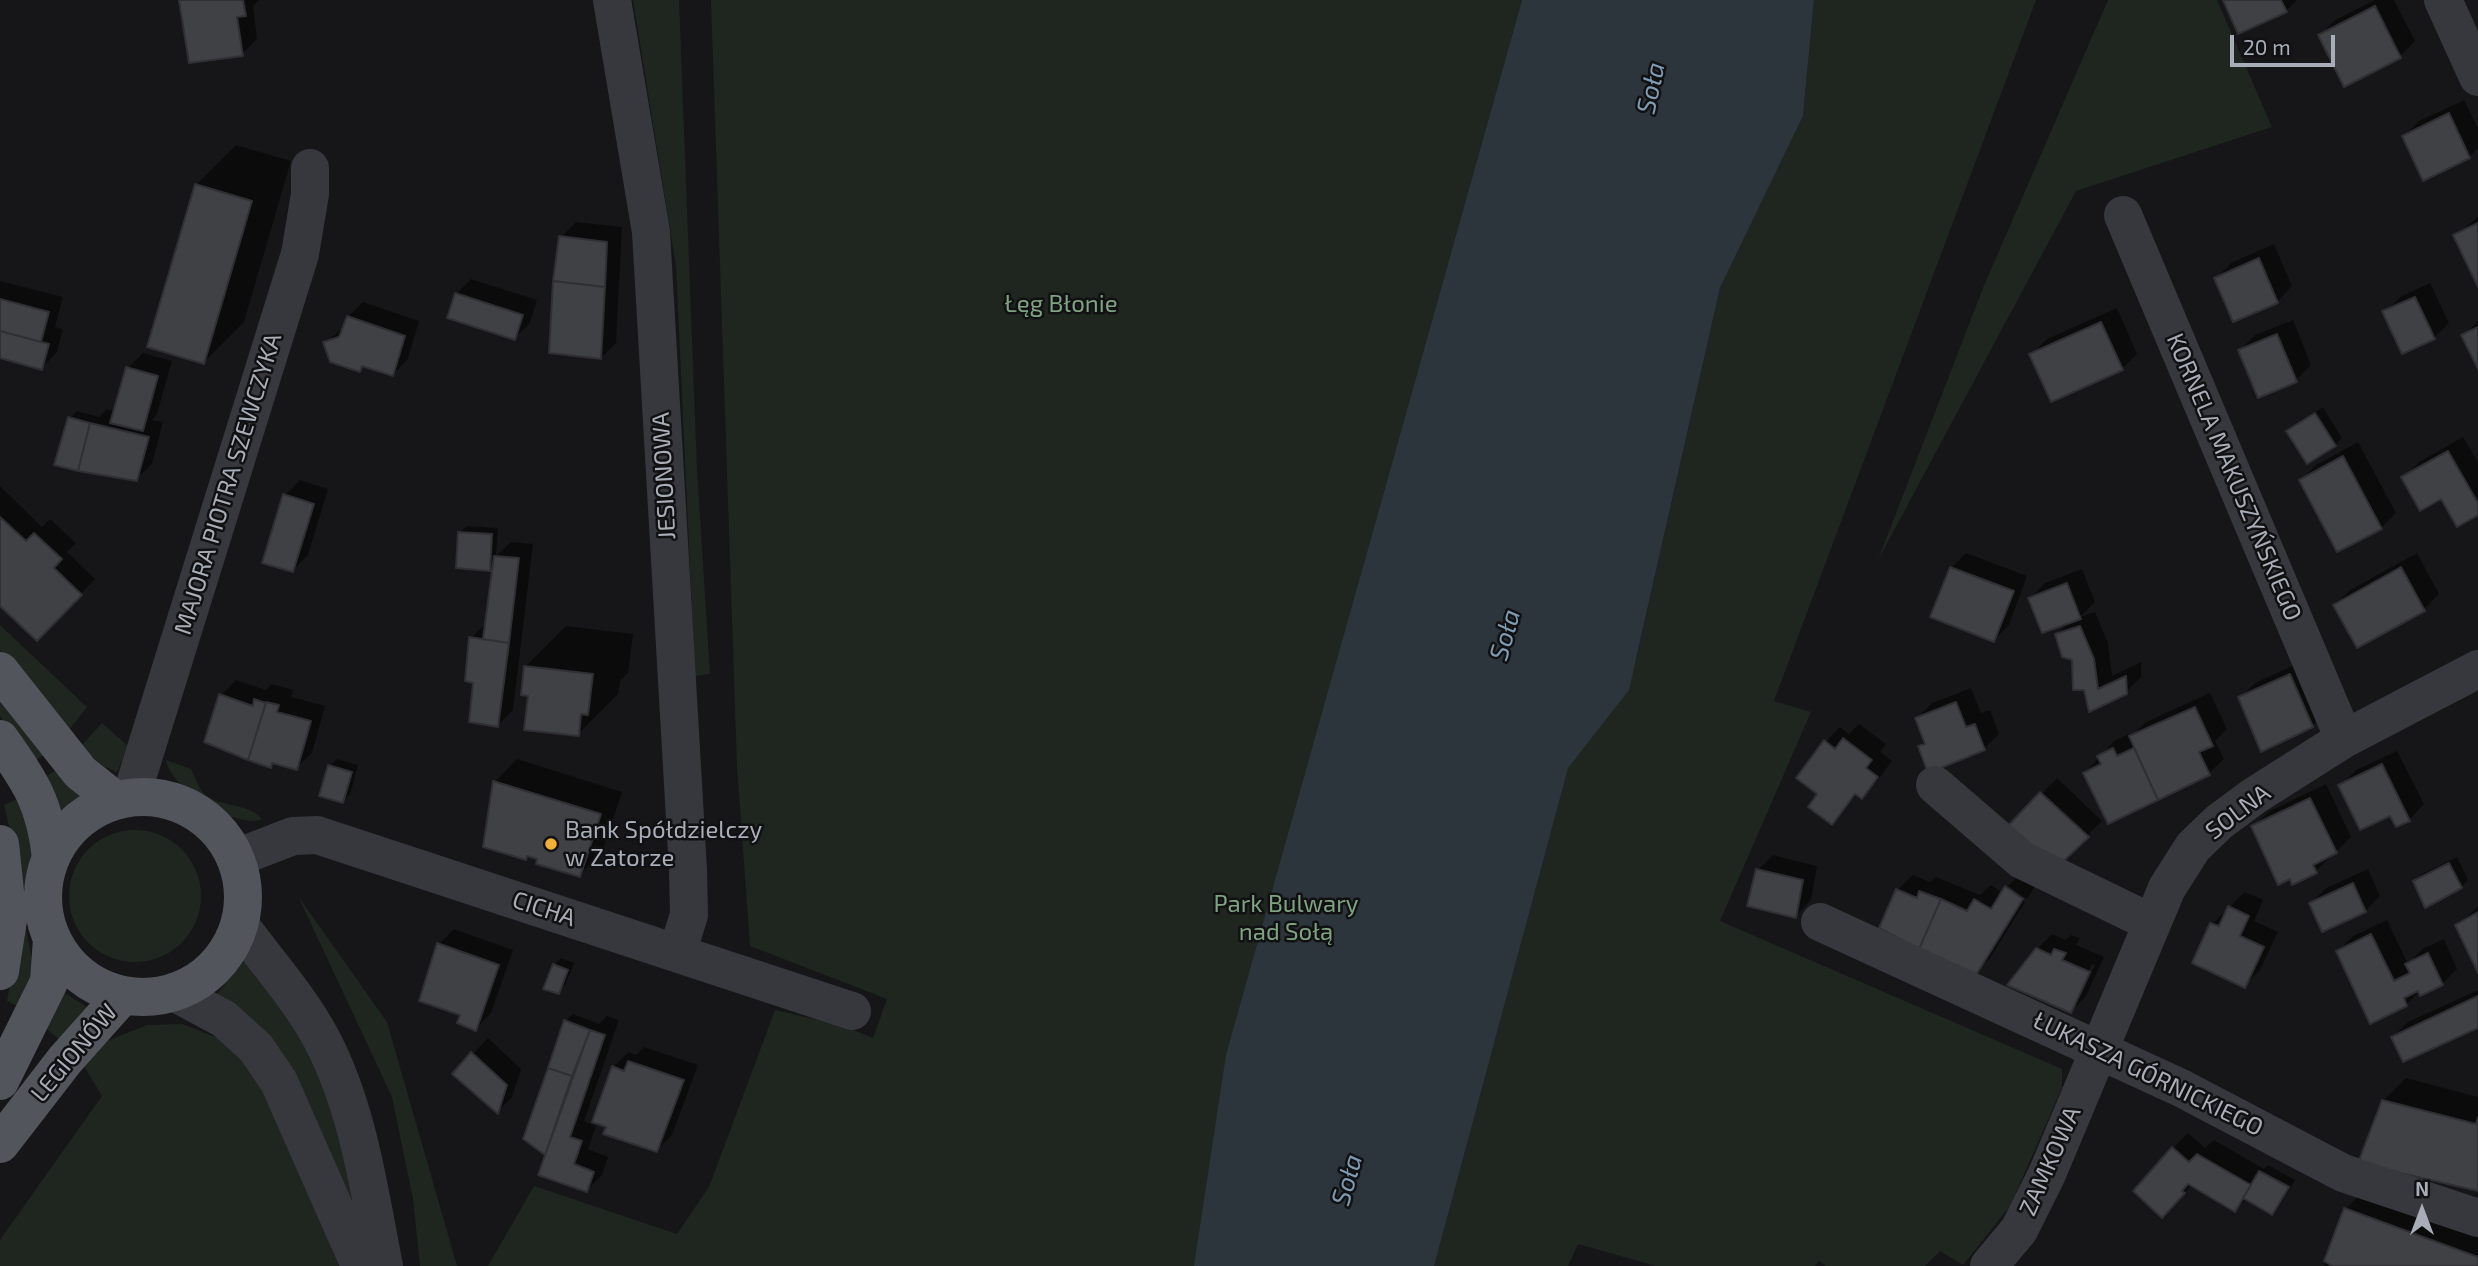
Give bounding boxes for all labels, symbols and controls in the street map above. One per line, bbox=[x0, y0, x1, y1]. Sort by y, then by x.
scale bar bbox=[2233, 21, 2338, 65]
text: 20 m bbox=[2243, 34, 2291, 59]
water label: Soła bbox=[1630, 59, 1672, 117]
park label: Łęg Błonie bbox=[1004, 290, 1118, 318]
street label: KORNELA MAKUSZYŃSKIEGO bbox=[2160, 329, 2308, 625]
street label: MAJORA PIOTRA SZEWCZYKA bbox=[168, 330, 288, 638]
street label: JESIONOWA bbox=[646, 412, 682, 540]
water label: Soła bbox=[1483, 606, 1527, 664]
street label: SOLNA bbox=[2200, 778, 2276, 846]
place label: Bank Spółdzielczy w Zatorze bbox=[565, 816, 762, 872]
marker: Bank Spółdzielczy w Zatorze bbox=[543, 836, 559, 852]
street label: CICHA bbox=[509, 885, 579, 933]
park label: Park Bulwary nad Sołą bbox=[1214, 890, 1358, 946]
street label: LEGIONÓW bbox=[25, 998, 123, 1108]
street label: ŁUKASZA GÓRNICKIEGO bbox=[2028, 1006, 2268, 1142]
street label: ZAMKOWA bbox=[2013, 1102, 2087, 1220]
water label: Soła bbox=[1325, 1151, 1369, 1209]
north arrow bbox=[2387, 1175, 2457, 1245]
text: N bbox=[2415, 1177, 2429, 1200]

